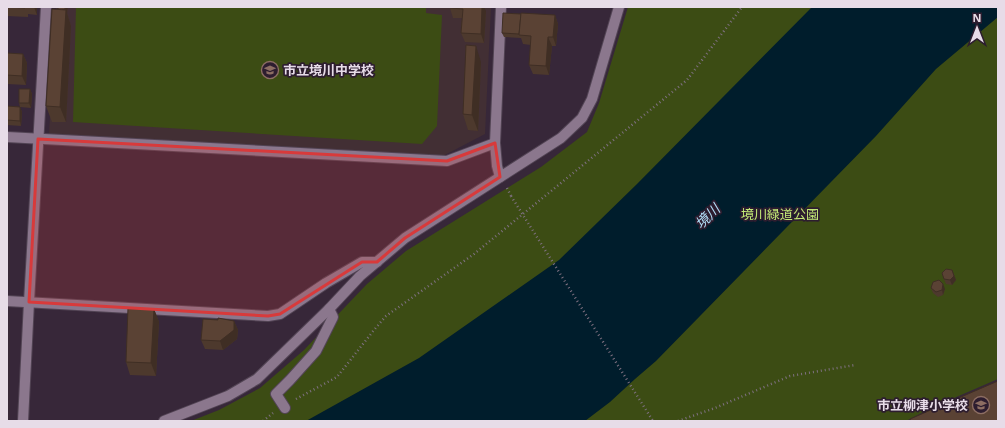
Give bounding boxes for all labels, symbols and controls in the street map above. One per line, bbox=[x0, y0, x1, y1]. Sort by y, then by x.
north arrow bbox=[957, 8, 997, 48]
text: N bbox=[973, 10, 981, 25]
school or university icon: 市立境川中学校 bbox=[260, 60, 280, 80]
place label: 市立境川中学校 bbox=[283, 61, 374, 79]
water label: 境川 bbox=[690, 198, 725, 233]
park label: 境川緑道公園 bbox=[741, 205, 819, 223]
school or university icon: 市立柳津小学校 bbox=[971, 395, 991, 415]
place label: 市立柳津小学校 bbox=[877, 396, 968, 414]

